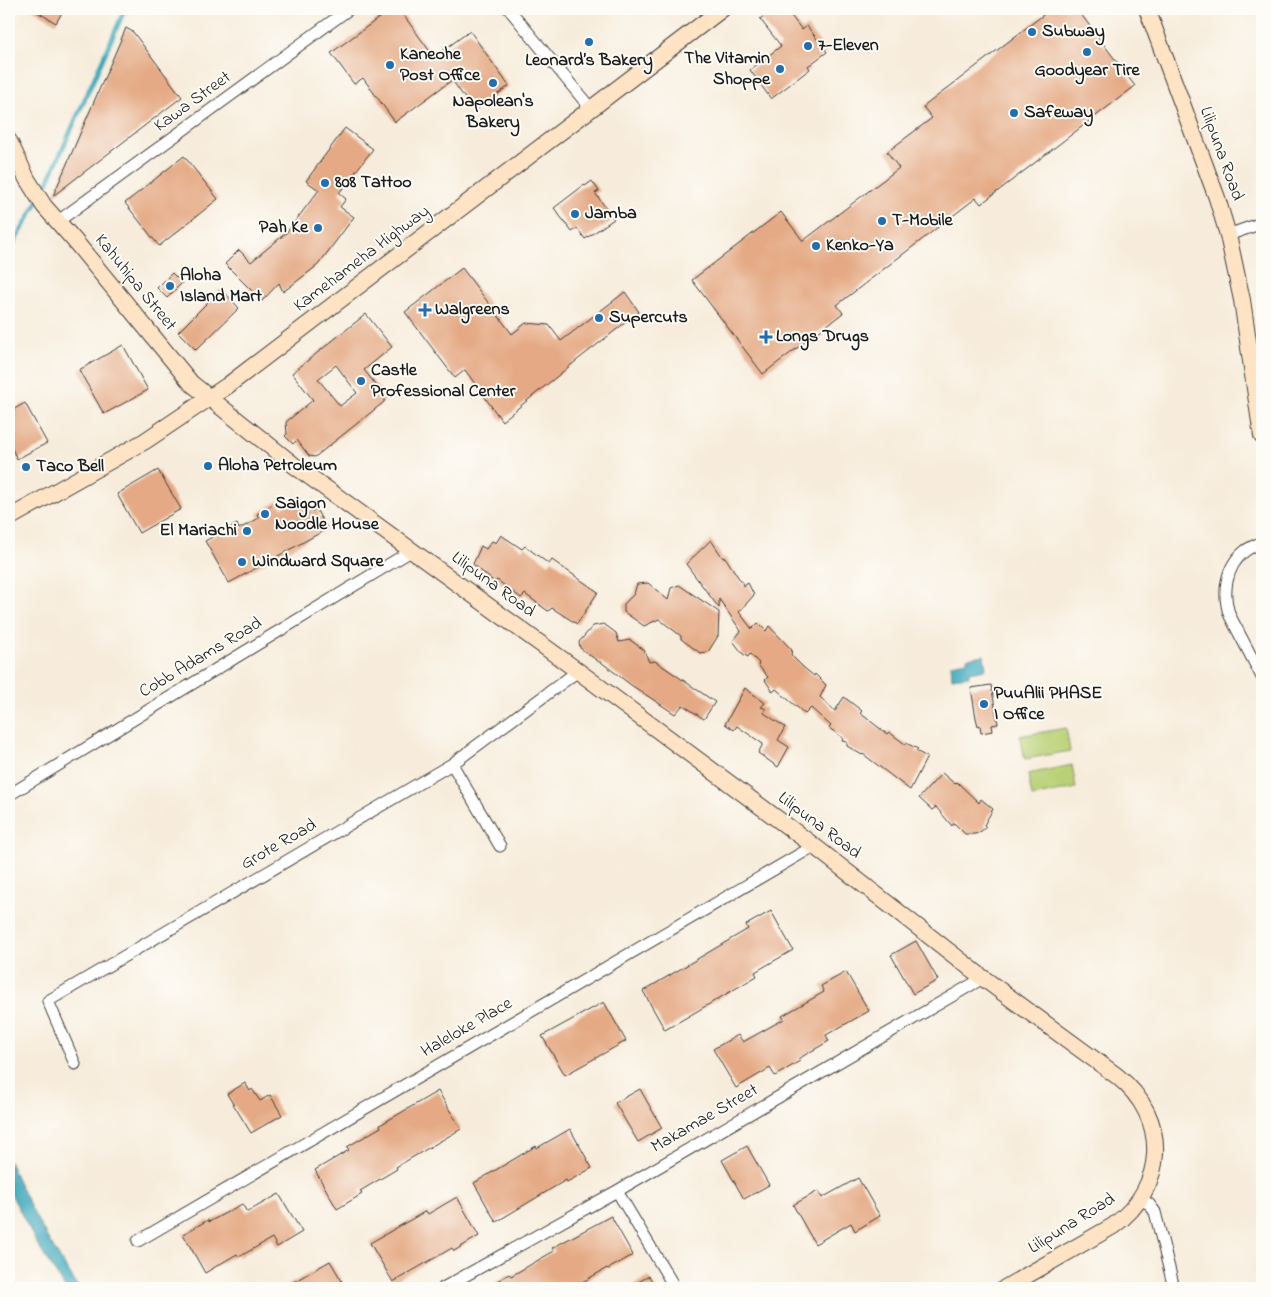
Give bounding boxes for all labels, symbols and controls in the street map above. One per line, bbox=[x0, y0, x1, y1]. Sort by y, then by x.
place label: Subway bbox=[1042, 19, 1105, 46]
marker: Subway bbox=[1026, 26, 1038, 38]
place label: 7-Eleven bbox=[818, 33, 879, 59]
marker: Leonard’s Bakery bbox=[583, 36, 595, 48]
marker: 7-Eleven bbox=[802, 40, 814, 52]
place label: Kaneohe Post Office bbox=[400, 42, 481, 89]
place label: The Vitamin Shoppe bbox=[684, 46, 771, 93]
marker: Goodyear Tire bbox=[1081, 46, 1093, 58]
place label: Leonard’s Bakery bbox=[525, 48, 653, 75]
place label: Goodyear Tire bbox=[1034, 58, 1141, 85]
marker: Kaneohe Post Office bbox=[384, 59, 396, 71]
marker: The Vitamin Shoppe bbox=[774, 63, 786, 75]
street label: Kawa Street bbox=[149, 65, 237, 139]
marker: Napolean's Bakery bbox=[487, 77, 499, 89]
place label: Napolean's Bakery bbox=[452, 89, 534, 137]
place label: Safeway bbox=[1024, 100, 1093, 127]
street label: Lilipuna Road bbox=[1192, 103, 1250, 205]
marker: Safeway bbox=[1008, 107, 1020, 119]
place label: 808 Tattoo bbox=[334, 170, 412, 196]
marker: 808 Tattoo bbox=[319, 177, 331, 189]
street label: Kamehameha Highway bbox=[288, 199, 436, 320]
place label: Jamba bbox=[585, 201, 637, 227]
marker: Jamba bbox=[569, 208, 581, 220]
place label: T-Mobile bbox=[892, 208, 954, 234]
place label: Pah Ke bbox=[259, 215, 309, 241]
marker: T-Mobile bbox=[876, 215, 888, 227]
marker: Pah Ke bbox=[312, 222, 324, 234]
street label: Kahuhipa Street bbox=[88, 229, 182, 337]
place label: Kenko-Ya bbox=[826, 233, 894, 259]
marker: Kenko-Ya bbox=[810, 240, 822, 252]
place label: Aloha Island Mart bbox=[180, 263, 263, 310]
marker: Aloha Island Mart bbox=[164, 280, 176, 292]
place label: Walgreens bbox=[435, 297, 510, 324]
marker: Walgreens bbox=[419, 304, 431, 316]
place label: Supercuts bbox=[609, 305, 688, 331]
marker: Supercuts bbox=[593, 312, 605, 324]
place label: Longs Drugs bbox=[776, 324, 869, 351]
marker: Longs Drugs bbox=[760, 331, 772, 343]
place label: Castle Professional Center bbox=[371, 358, 516, 405]
marker: Castle Professional Center bbox=[355, 375, 367, 387]
place label: Aloha Petroleum bbox=[218, 453, 337, 479]
place label: Taco Bell bbox=[36, 454, 104, 480]
marker: Aloha Petroleum bbox=[202, 460, 214, 472]
marker: Taco Bell bbox=[20, 461, 32, 473]
place label: Saigon Noodle House bbox=[275, 491, 380, 538]
marker: Saigon Noodle House bbox=[259, 508, 271, 520]
place label: El Mariachi bbox=[160, 518, 237, 544]
marker: El Mariachi bbox=[241, 525, 253, 537]
street label: Lilipuna Road bbox=[446, 546, 540, 624]
place label: Windward Square bbox=[252, 549, 384, 575]
marker: Windward Square bbox=[236, 556, 248, 568]
street label: Cobb Adams Road bbox=[135, 611, 267, 705]
place label: PuuAlii PHASE I Office bbox=[994, 681, 1102, 728]
marker: PuuAlii PHASE I Office bbox=[978, 698, 990, 710]
street label: Lilipuna Road bbox=[772, 786, 866, 866]
street label: Grote Road bbox=[236, 813, 322, 877]
street label: Haleloke Place bbox=[416, 991, 518, 1065]
street label: Makamae Street bbox=[647, 1078, 763, 1160]
street label: Lilipuna Road bbox=[1023, 1187, 1121, 1261]

